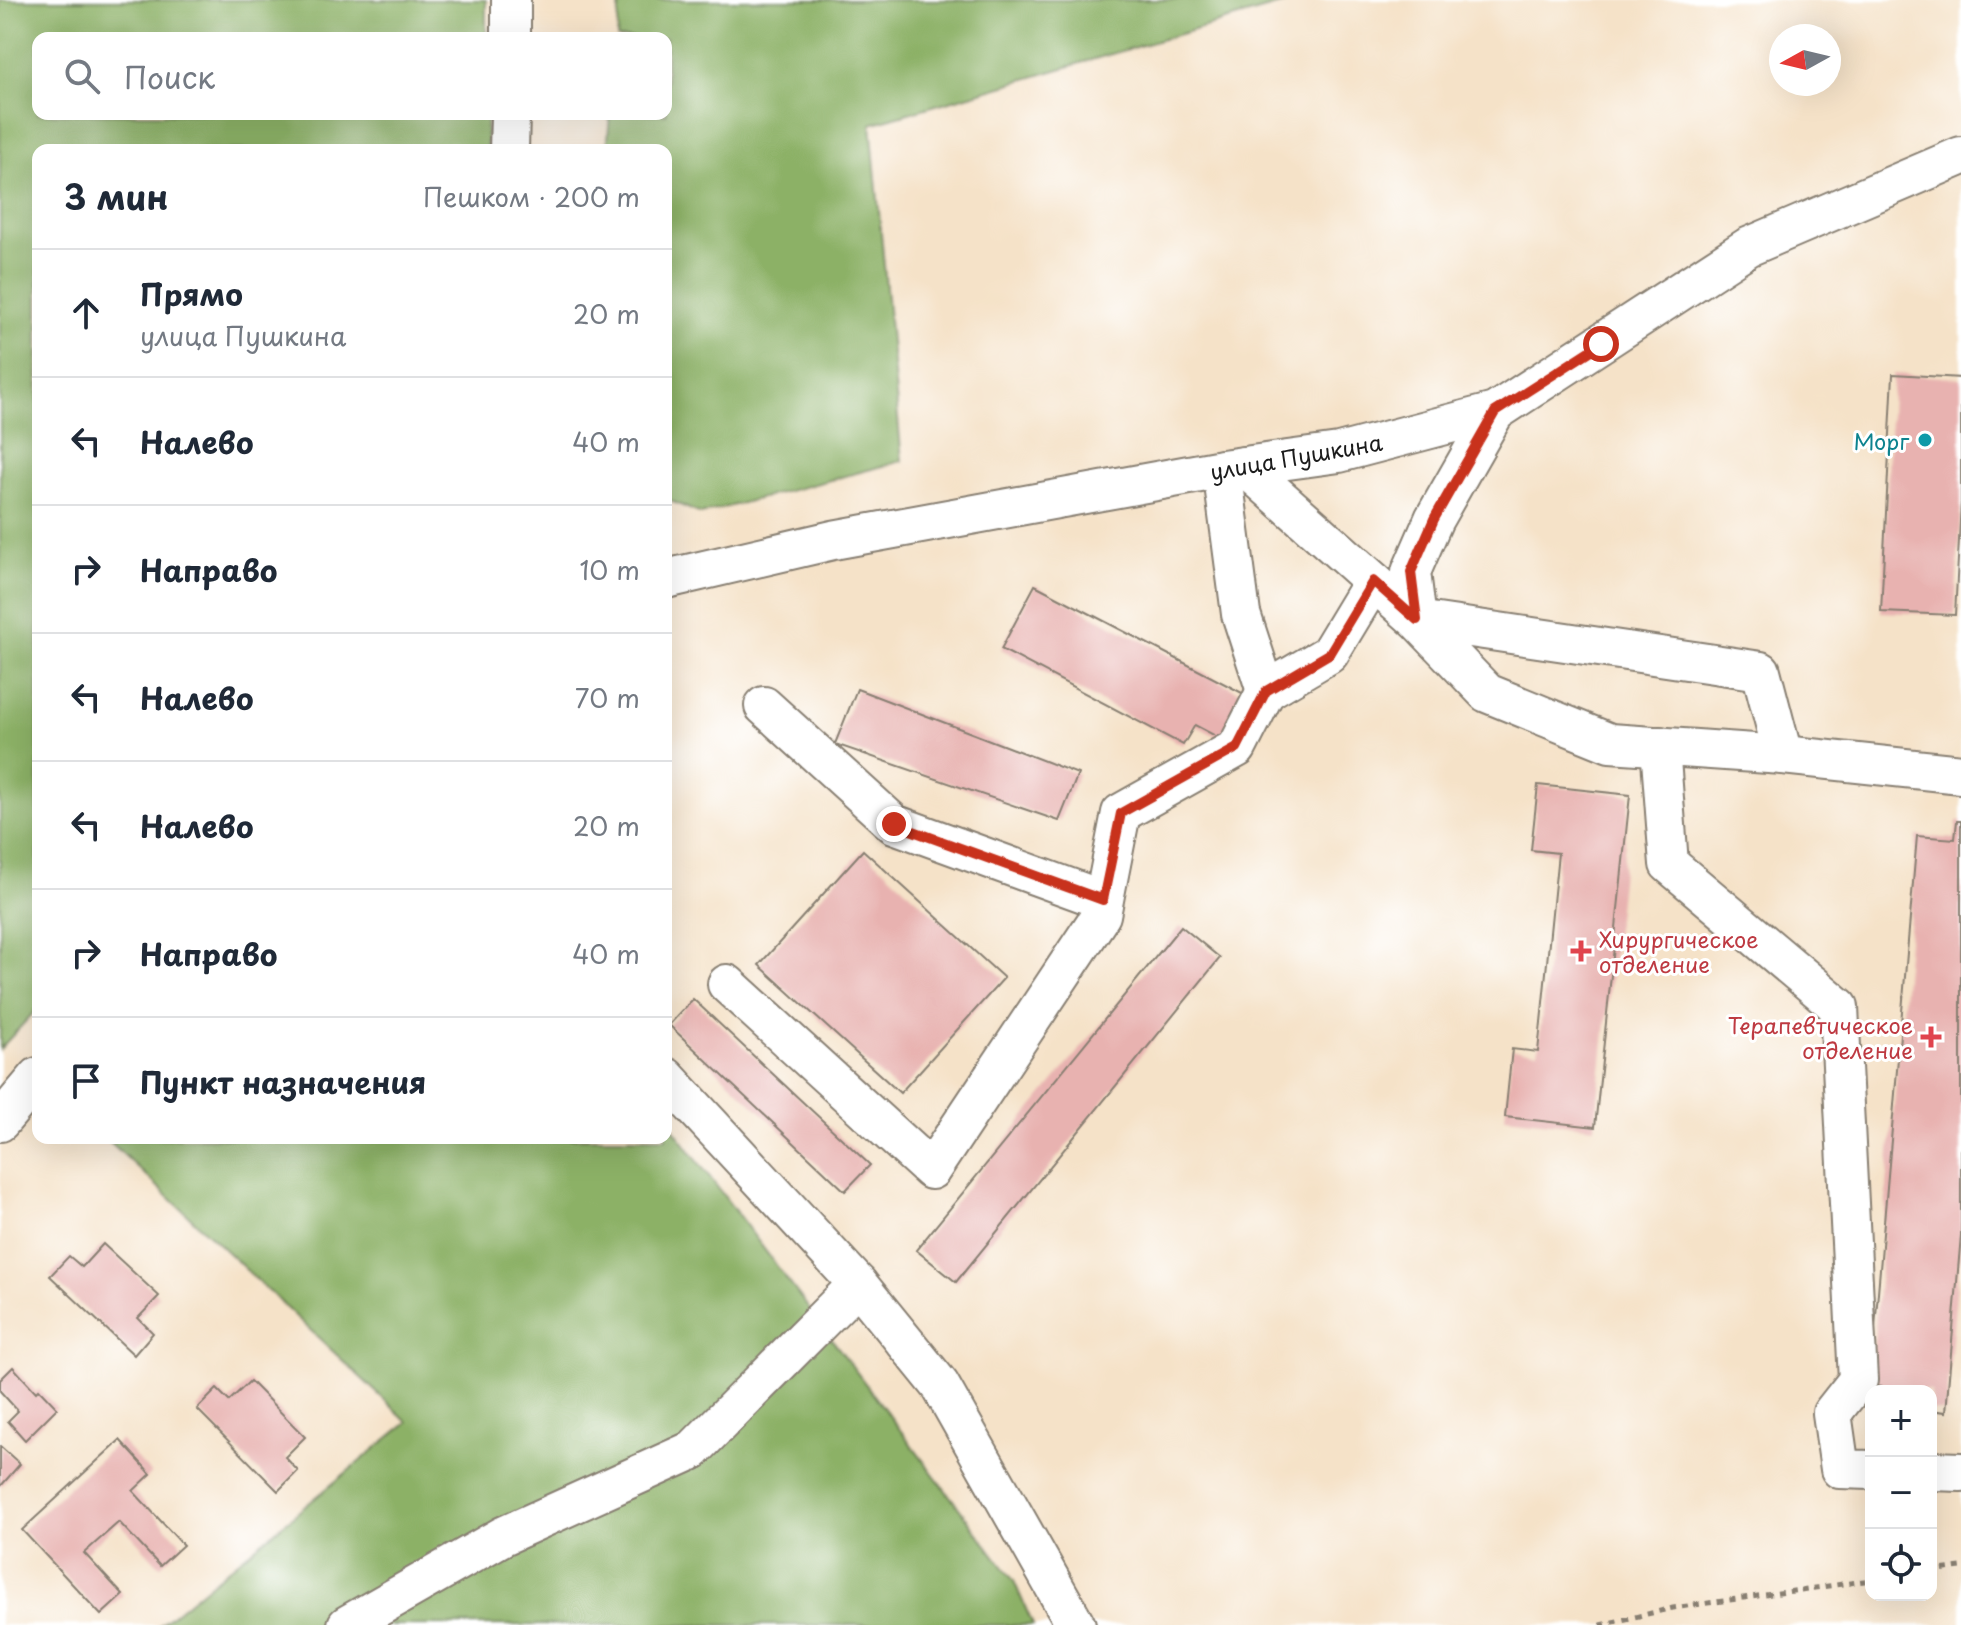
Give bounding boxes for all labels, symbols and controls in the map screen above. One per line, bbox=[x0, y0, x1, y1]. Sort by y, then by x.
north arrow bbox=[1769, 24, 1841, 96]
search box bbox=[32, 32, 672, 120]
icon: search bbox=[60, 54, 104, 98]
text: Поиск bbox=[124, 54, 215, 99]
text: 3 мин bbox=[64, 170, 168, 222]
text: Пешком · 200 m bbox=[423, 177, 640, 216]
text: Прямо bbox=[140, 271, 243, 316]
icon: ahead bbox=[64, 291, 108, 335]
text: 20 m bbox=[573, 294, 640, 333]
text: улица Пушкина bbox=[140, 316, 346, 355]
route start bbox=[1583, 326, 1619, 362]
icon: left bbox=[64, 419, 108, 463]
text: Налево bbox=[140, 419, 254, 464]
text: 40 m bbox=[572, 422, 640, 461]
place label: Морг bbox=[1853, 424, 1910, 457]
street label: улица Пушкина bbox=[1207, 425, 1385, 487]
marker: Морг bbox=[1916, 431, 1934, 449]
icon: right bbox=[64, 547, 108, 591]
text: Направо bbox=[140, 547, 278, 592]
text: 10 m bbox=[579, 550, 640, 589]
icon: left bbox=[64, 675, 108, 719]
text: Налево bbox=[140, 675, 254, 720]
text: 70 m bbox=[575, 678, 640, 717]
icon: left bbox=[64, 803, 108, 847]
text: Налево bbox=[140, 803, 254, 848]
text: 20 m bbox=[573, 806, 640, 845]
route end bbox=[876, 806, 912, 842]
place label: Хирургическое отделение bbox=[1599, 922, 1759, 980]
icon: right bbox=[64, 931, 108, 975]
text: Направо bbox=[140, 931, 278, 976]
text: 40 m bbox=[572, 934, 640, 973]
marker: Хирургическое отделение bbox=[1570, 940, 1592, 962]
place label: Терапевтическое отделение bbox=[1728, 1008, 1913, 1066]
marker: Терапевтическое отделение bbox=[1920, 1026, 1942, 1048]
icon: arrive bbox=[64, 1059, 108, 1103]
text: Пункт назначения bbox=[140, 1059, 426, 1104]
map controls bbox=[1865, 1385, 1937, 1601]
button: + bbox=[1865, 1385, 1937, 1457]
button: − bbox=[1865, 1457, 1937, 1529]
button: locate bbox=[1865, 1529, 1937, 1601]

